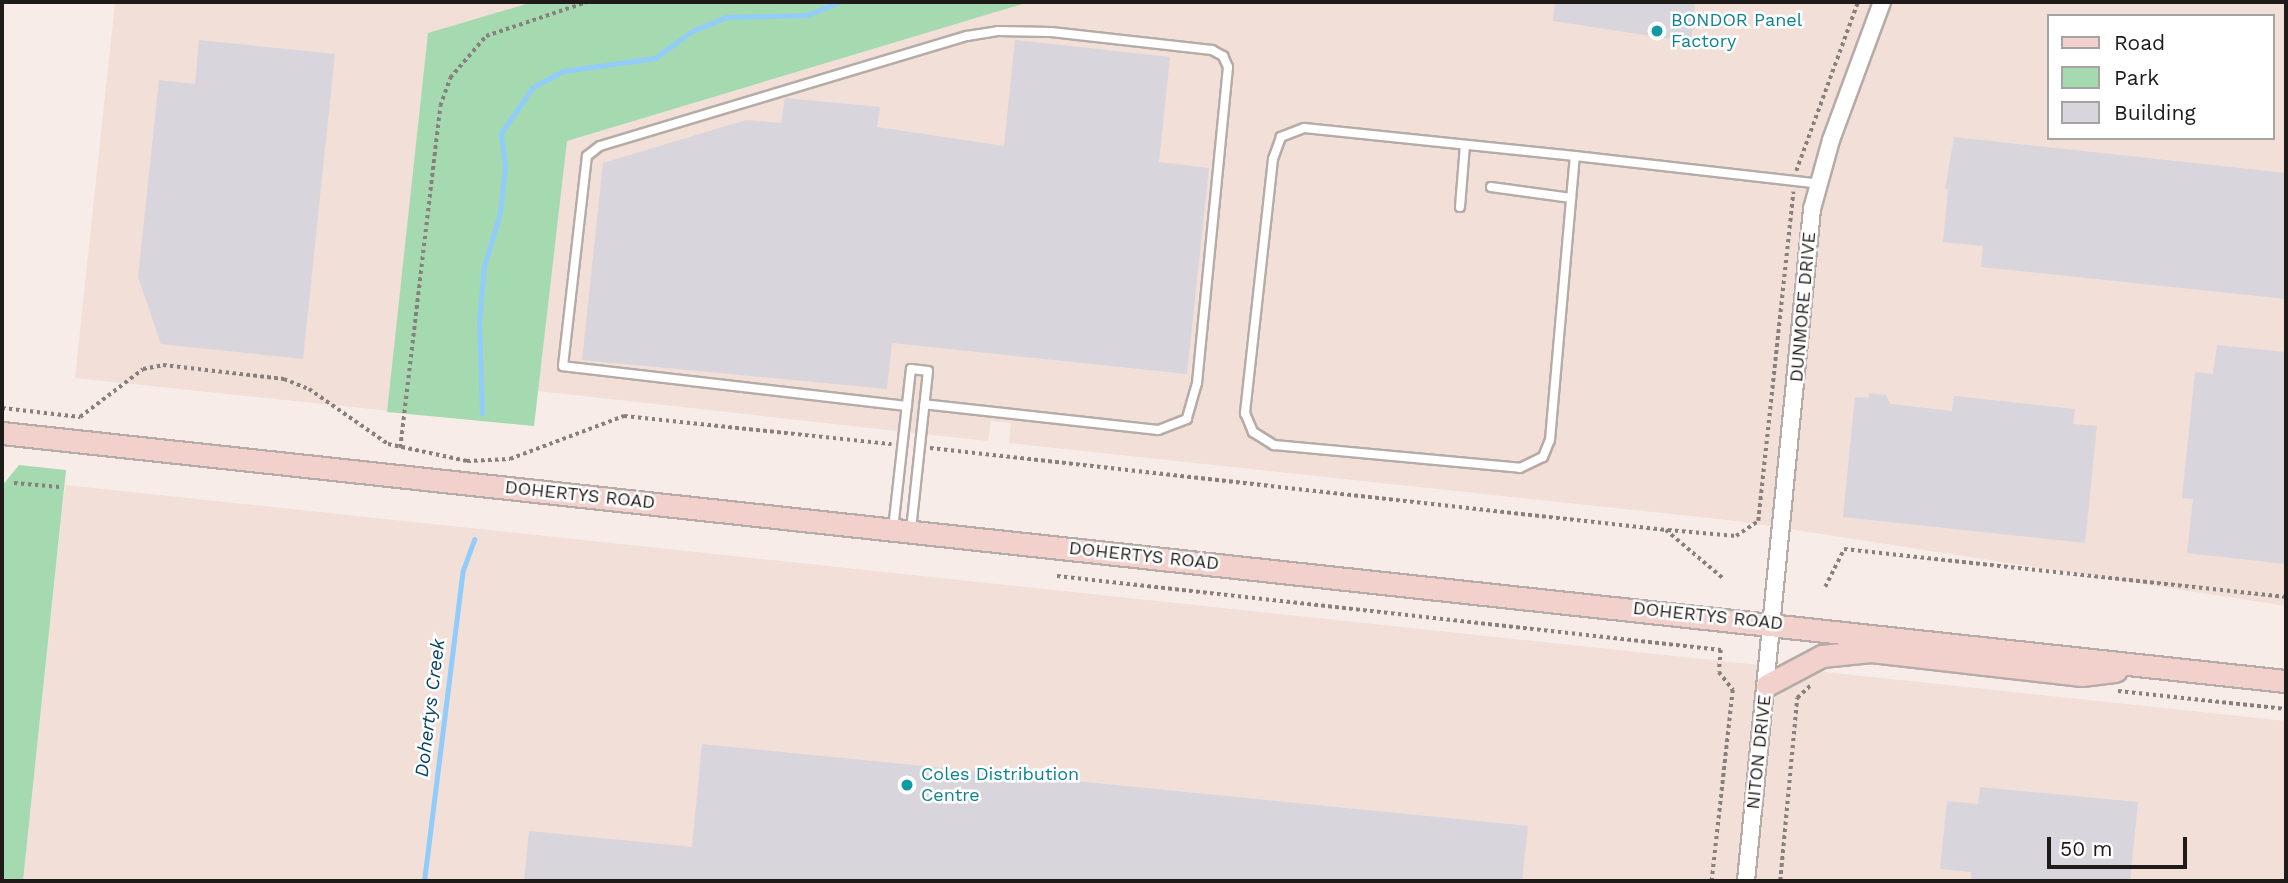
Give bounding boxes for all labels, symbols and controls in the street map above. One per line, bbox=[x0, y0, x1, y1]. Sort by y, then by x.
place label: BONDOR Panel Factory bbox=[1671, 10, 1802, 52]
legend bbox=[2046, 14, 2274, 140]
marker: BONDOR Panel Factory bbox=[1649, 23, 1665, 39]
text: Road bbox=[2114, 30, 2165, 55]
text: Park bbox=[2114, 65, 2159, 90]
text: Building bbox=[2114, 100, 2196, 125]
street label: DUNMORE DRIVE bbox=[1786, 231, 1820, 383]
street label: DOHERTYS ROAD bbox=[504, 476, 656, 514]
street label: DOHERTYS ROAD bbox=[1068, 537, 1220, 575]
street label: DOHERTYS ROAD bbox=[1632, 597, 1784, 635]
water label: Dohertys Creek bbox=[410, 638, 450, 778]
street label: NITON DRIVE bbox=[1742, 694, 1776, 810]
place label: Coles Distribution Centre bbox=[921, 764, 1079, 806]
marker: Coles Distribution Centre bbox=[899, 777, 915, 793]
scale bar bbox=[2050, 824, 2190, 868]
text: 50 m bbox=[2060, 836, 2112, 861]

